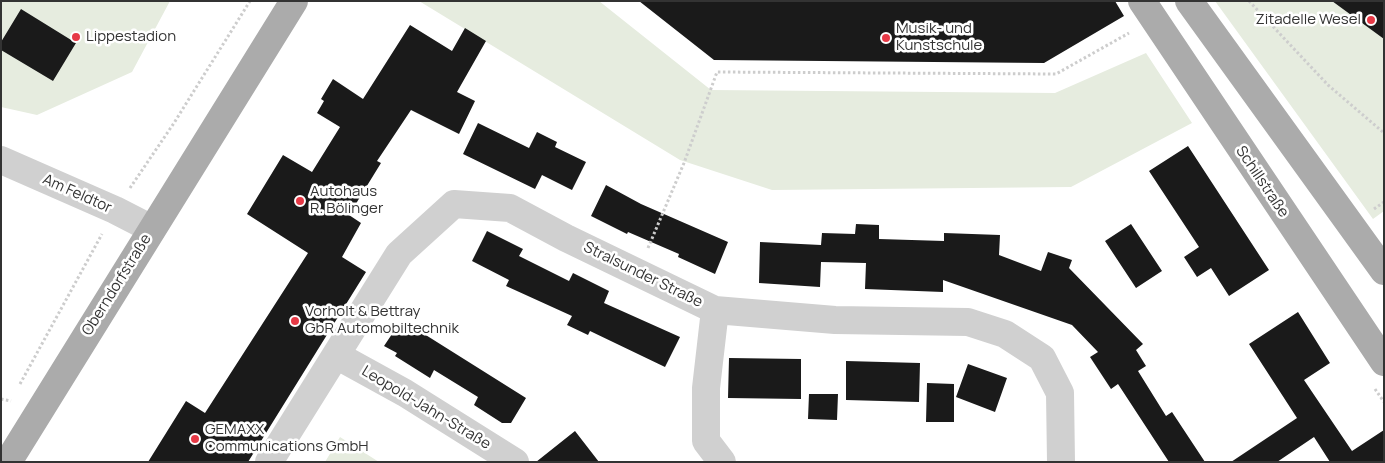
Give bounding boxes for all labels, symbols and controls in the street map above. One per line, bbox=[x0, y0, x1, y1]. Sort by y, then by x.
place label: Zitadelle Wesel bbox=[1255, 11, 1361, 29]
marker: Zitadelle Wesel bbox=[1365, 14, 1377, 26]
place label: Musik- und Kunstschule bbox=[896, 20, 982, 55]
place label: Lippestadion bbox=[86, 28, 176, 46]
marker: Lippestadion bbox=[70, 31, 82, 43]
marker: Musik- und Kunstschule bbox=[880, 32, 892, 44]
street label: Schillstraße bbox=[1232, 143, 1292, 221]
street label: Am Feldtor bbox=[40, 171, 114, 217]
place label: Autohaus R. Bölinger bbox=[310, 183, 383, 218]
marker: Autohaus R. Bölinger bbox=[294, 195, 306, 207]
street label: Oberndorfstraße bbox=[79, 231, 155, 339]
street label: Stralsunder Straße bbox=[580, 238, 706, 312]
place label: Vorholt & Bettray GbR Automobiltechnik bbox=[305, 303, 459, 338]
marker: Vorholt & Bettray GbR Automobiltechnik bbox=[289, 315, 301, 327]
street label: Leopold-Jahn-Straße bbox=[358, 362, 494, 454]
place label: GEMAXX Communications GmbH bbox=[205, 421, 369, 456]
marker: GEMAXX Communications GmbH bbox=[189, 433, 201, 445]

